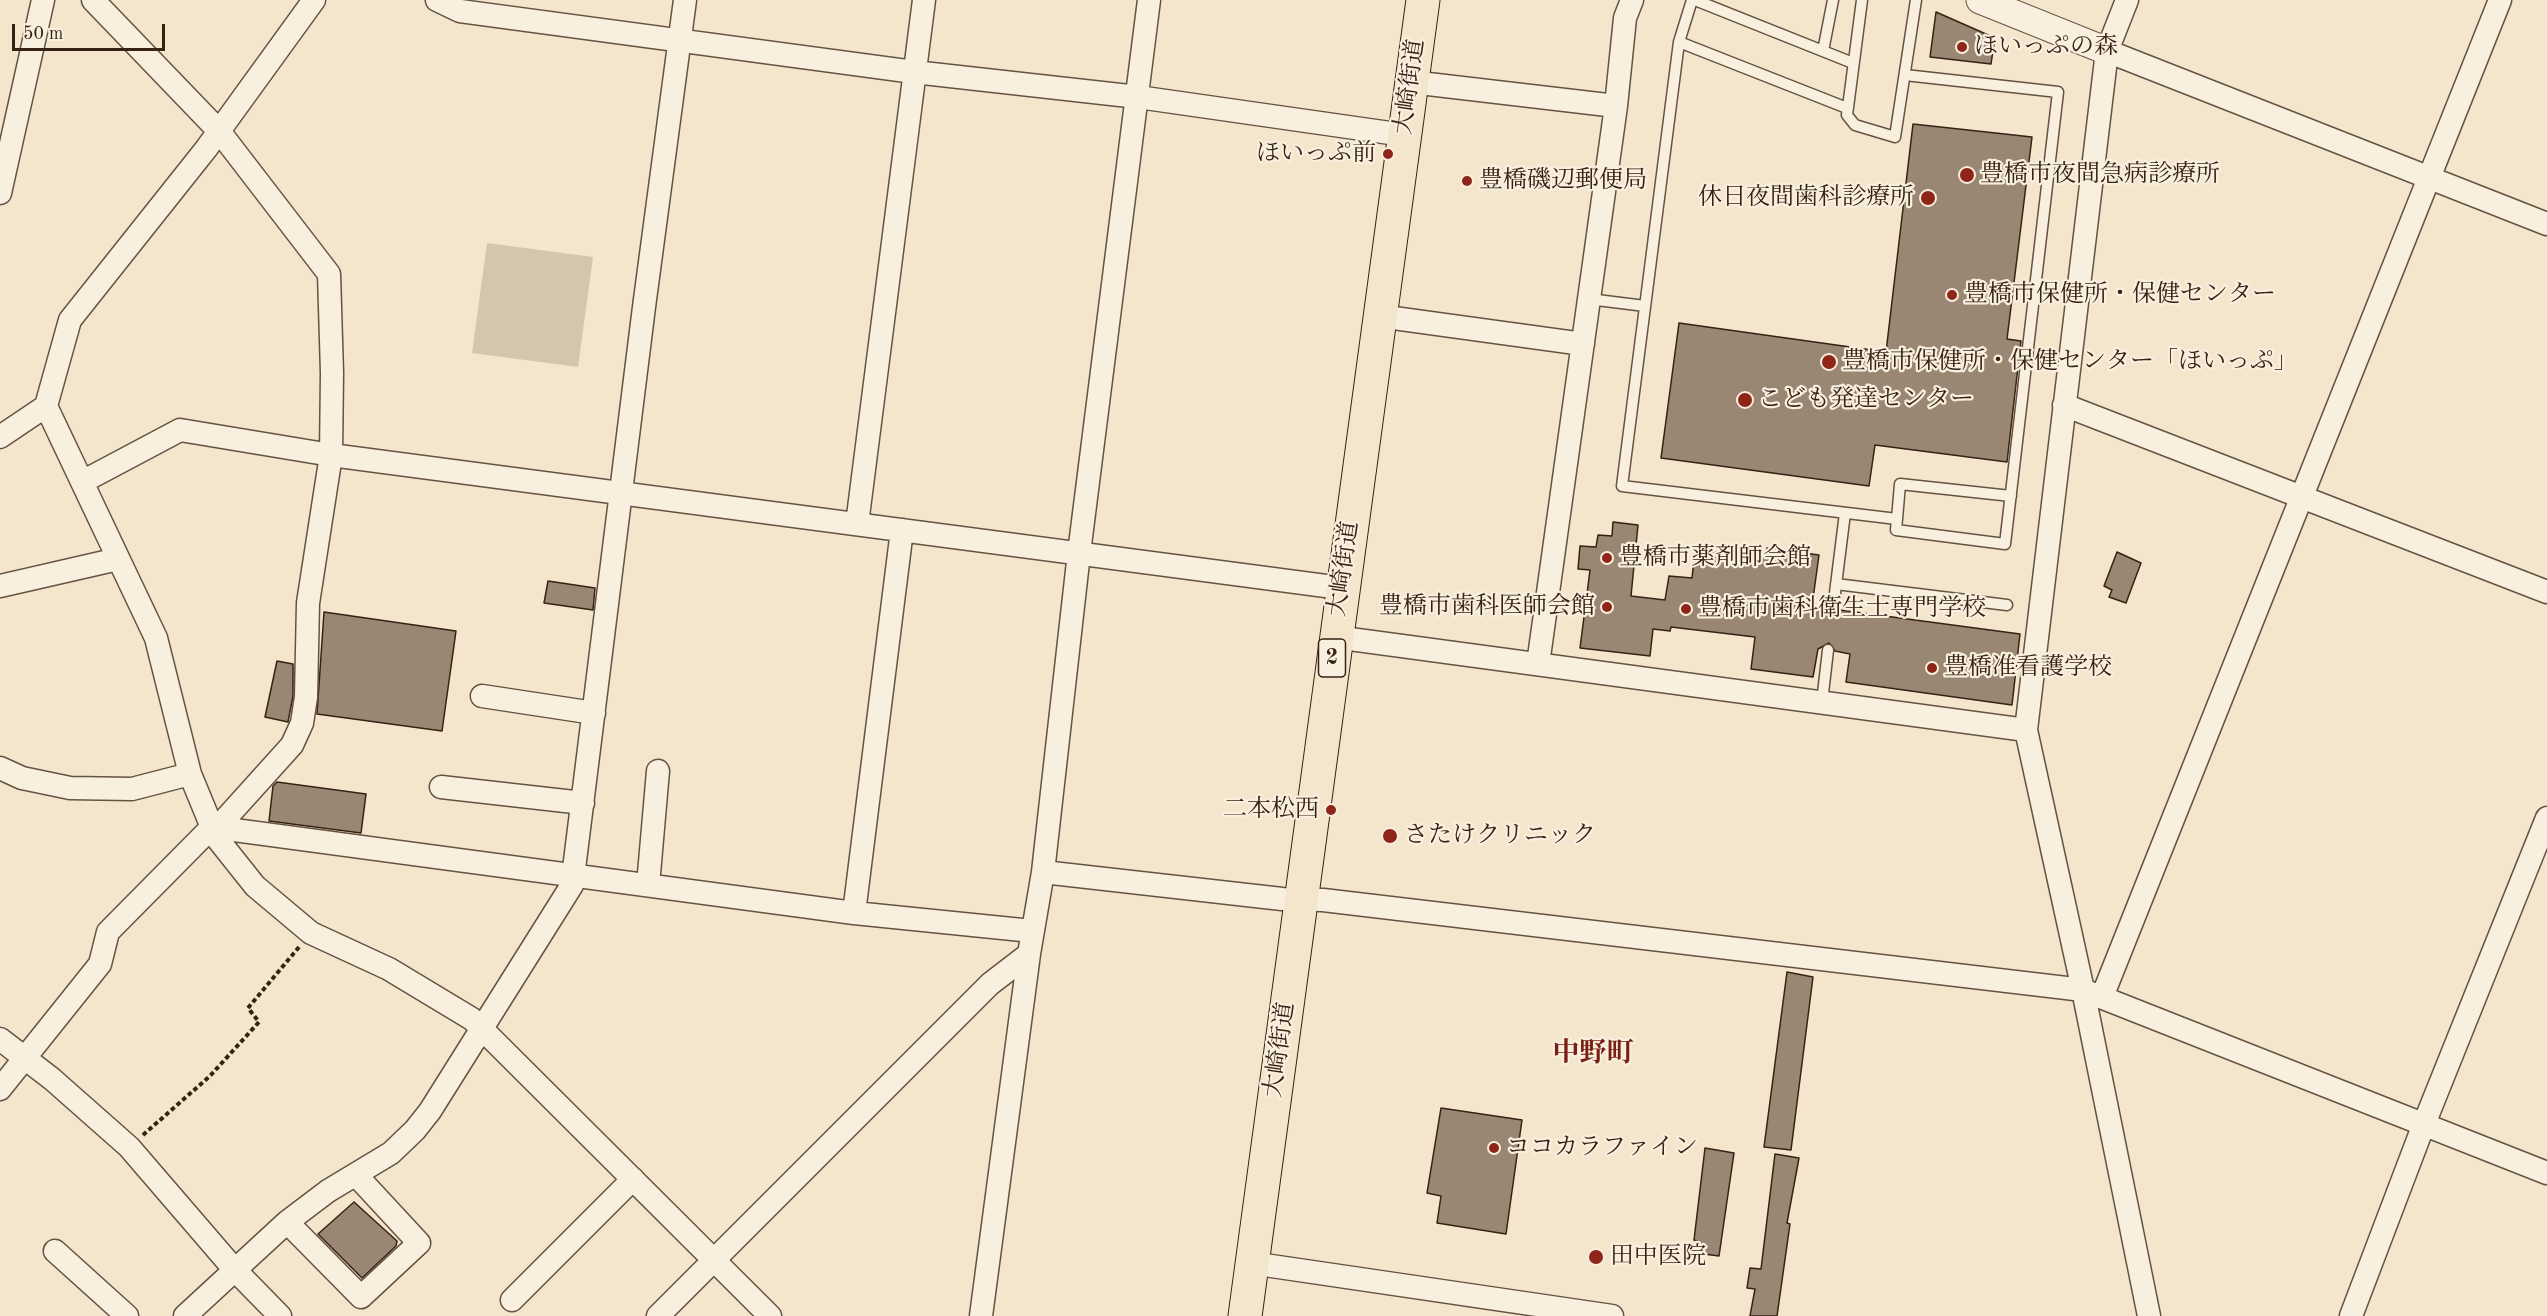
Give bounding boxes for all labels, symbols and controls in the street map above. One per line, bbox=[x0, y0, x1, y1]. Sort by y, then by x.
scale bar bbox=[15, 12, 168, 50]
text: 50 m bbox=[23, 25, 63, 43]
place label: ほいっぷの森 bbox=[1974, 33, 2118, 61]
street label: 大崎街道 bbox=[1389, 37, 1431, 137]
marker: ほいっぷの森 bbox=[1955, 40, 1969, 54]
place label: ほいっぷ前 bbox=[1256, 140, 1376, 168]
marker: ほいっぷ前 bbox=[1381, 147, 1395, 161]
place label: 豊橋市夜間急病診療所 bbox=[1980, 161, 2220, 189]
marker: 豊橋市夜間急病診療所 bbox=[1958, 166, 1976, 184]
place label: 豊橋磯辺郵便局 bbox=[1479, 167, 1647, 195]
marker: 豊橋磯辺郵便局 bbox=[1460, 174, 1474, 188]
place label: 休日夜間歯科診療所 bbox=[1698, 184, 1914, 212]
marker: 休日夜間歯科診療所 bbox=[1919, 189, 1937, 207]
place label: 豊橋市保健所・保健センター bbox=[1964, 281, 2276, 309]
marker: 豊橋市保健所・保健センター bbox=[1945, 288, 1959, 302]
place label: 豊橋市保健所・保健センター「ほいっぷ」 bbox=[1842, 348, 2298, 376]
marker: 豊橋市保健所・保健センター「ほいっぷ」 bbox=[1820, 353, 1838, 371]
place label: こども発達センター bbox=[1758, 386, 1974, 414]
marker: こども発達センター bbox=[1736, 391, 1754, 409]
street label: 大崎街道 bbox=[1323, 519, 1365, 619]
place label: 豊橋市薬剤師会館 bbox=[1619, 544, 1811, 572]
marker: 豊橋市薬剤師会館 bbox=[1600, 551, 1614, 565]
place label: 豊橋市歯科医師会館 bbox=[1379, 593, 1595, 621]
place label: 豊橋市歯科衛生士専門学校 bbox=[1698, 595, 1986, 623]
marker: 豊橋市歯科医師会館 bbox=[1600, 600, 1614, 614]
marker: 豊橋市歯科衛生士専門学校 bbox=[1679, 602, 1693, 616]
road number: 2 bbox=[1318, 639, 1346, 677]
place label: 豊橋准看護学校 bbox=[1944, 654, 2112, 682]
marker: 豊橋准看護学校 bbox=[1925, 661, 1939, 675]
place label: 二本松西 bbox=[1223, 796, 1319, 824]
marker: 二本松西 bbox=[1324, 803, 1338, 817]
place label: さたけクリニック bbox=[1404, 822, 1596, 850]
marker: さたけクリニック bbox=[1381, 827, 1399, 845]
street label: 大崎街道 bbox=[1259, 1000, 1301, 1100]
district label: 中野町 bbox=[1553, 1038, 1633, 1070]
place label: ココカラファイン bbox=[1506, 1134, 1698, 1162]
marker: ココカラファイン bbox=[1487, 1141, 1501, 1155]
place label: 田中医院 bbox=[1610, 1243, 1706, 1271]
marker: 田中医院 bbox=[1587, 1248, 1605, 1266]

